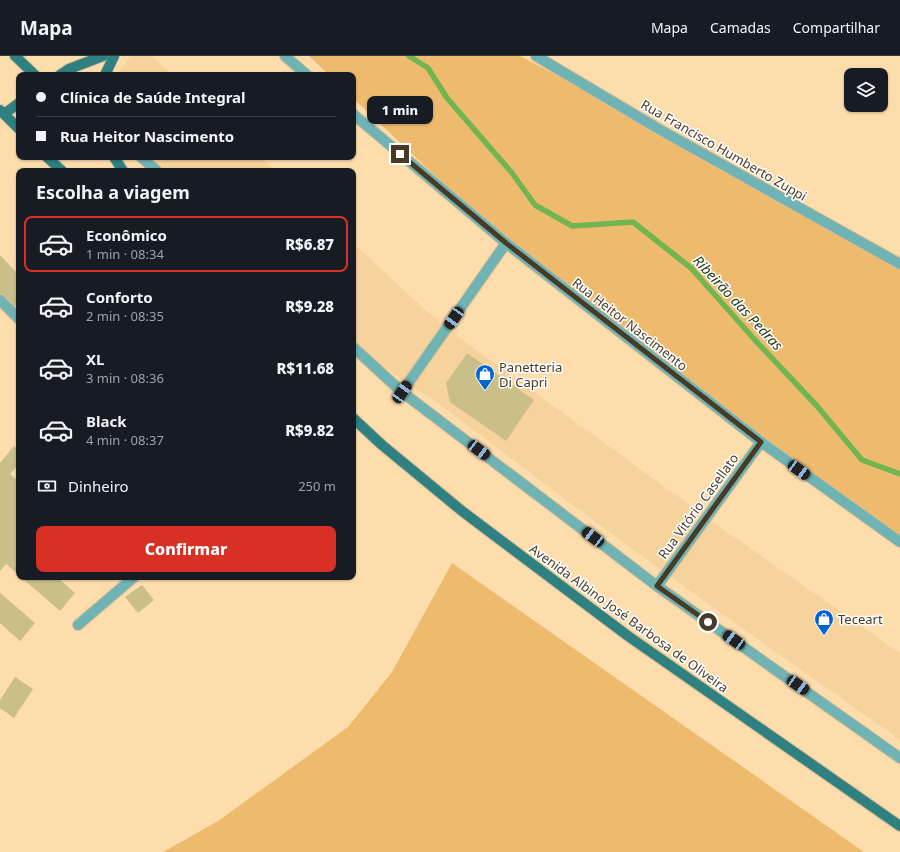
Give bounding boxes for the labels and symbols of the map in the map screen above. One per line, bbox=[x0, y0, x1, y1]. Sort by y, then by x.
street label: Rua Francisco Humberto Zuppi bbox=[638, 95, 810, 205]
callout: 1 min bbox=[367, 96, 433, 124]
route end bbox=[391, 145, 409, 163]
water label: Ribeirão das Pedras bbox=[689, 251, 787, 354]
street label: Rua Heitor Nascimento bbox=[569, 273, 691, 375]
car bbox=[442, 305, 466, 331]
place label: Panetteria Di Capri bbox=[499, 358, 562, 391]
shop icon: Panetteria Di Capri bbox=[474, 363, 496, 391]
car bbox=[390, 379, 414, 405]
car bbox=[466, 438, 492, 462]
street label: Rua Vitório Casellato bbox=[654, 450, 742, 562]
car bbox=[786, 458, 812, 482]
car bbox=[580, 525, 606, 549]
street label: Avenida Albino José Barbosa de Oliveira bbox=[526, 540, 732, 696]
shop icon: Teceart bbox=[813, 608, 835, 636]
place label: Teceart bbox=[838, 610, 883, 628]
route start bbox=[699, 613, 717, 631]
car bbox=[721, 628, 747, 652]
car bbox=[785, 673, 811, 697]

